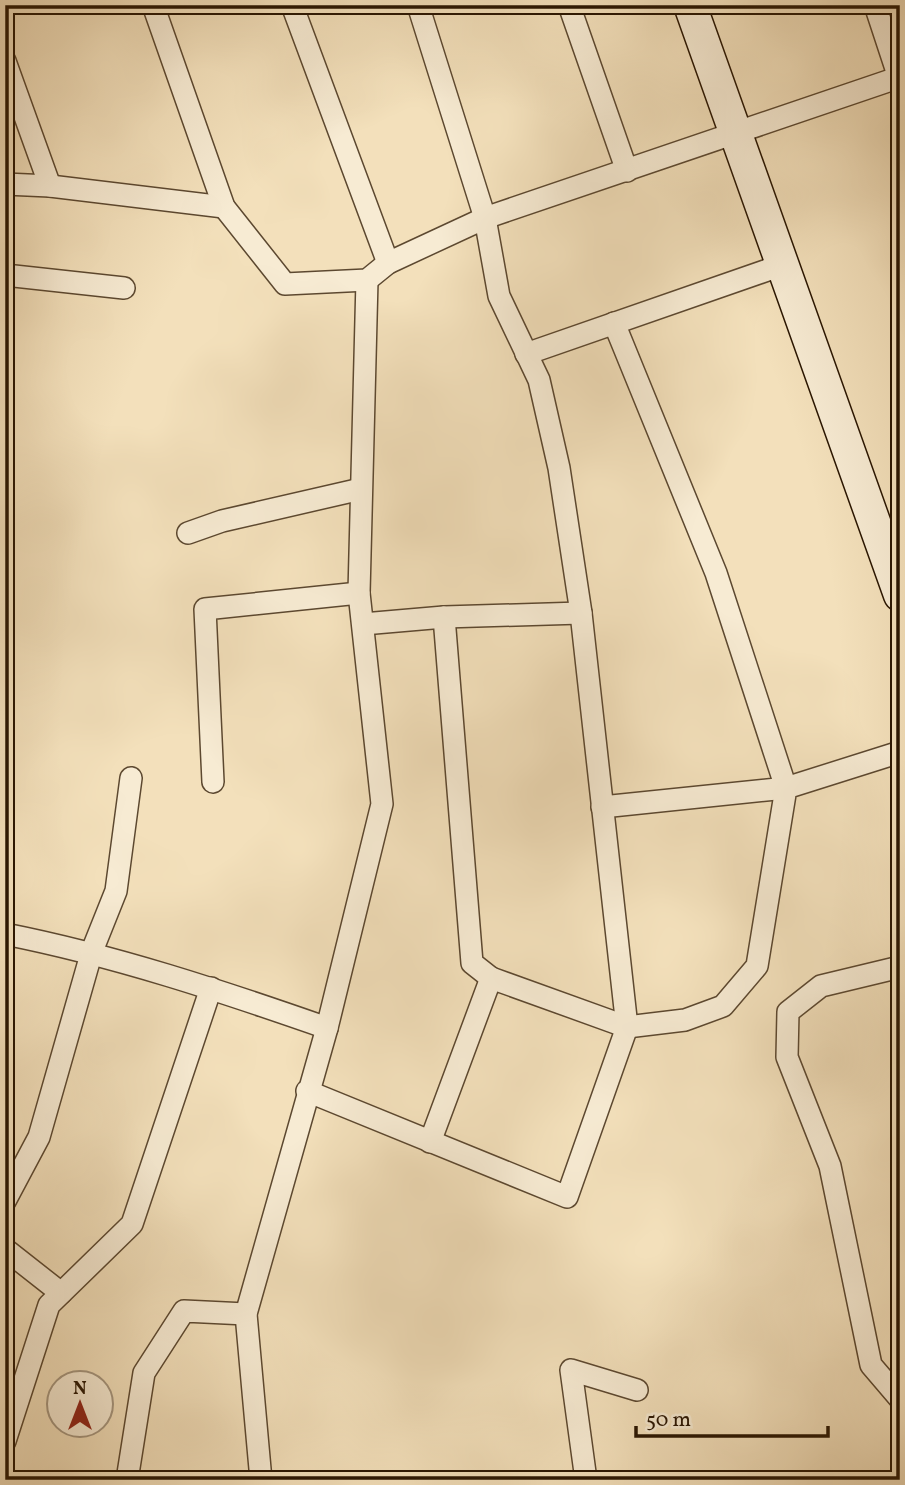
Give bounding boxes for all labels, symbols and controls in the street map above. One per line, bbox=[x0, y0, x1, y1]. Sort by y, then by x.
north arrow bbox=[46, 1370, 116, 1440]
text: N bbox=[73, 1376, 87, 1402]
scale bar bbox=[636, 1394, 828, 1438]
text: 50 m bbox=[646, 1406, 691, 1435]

